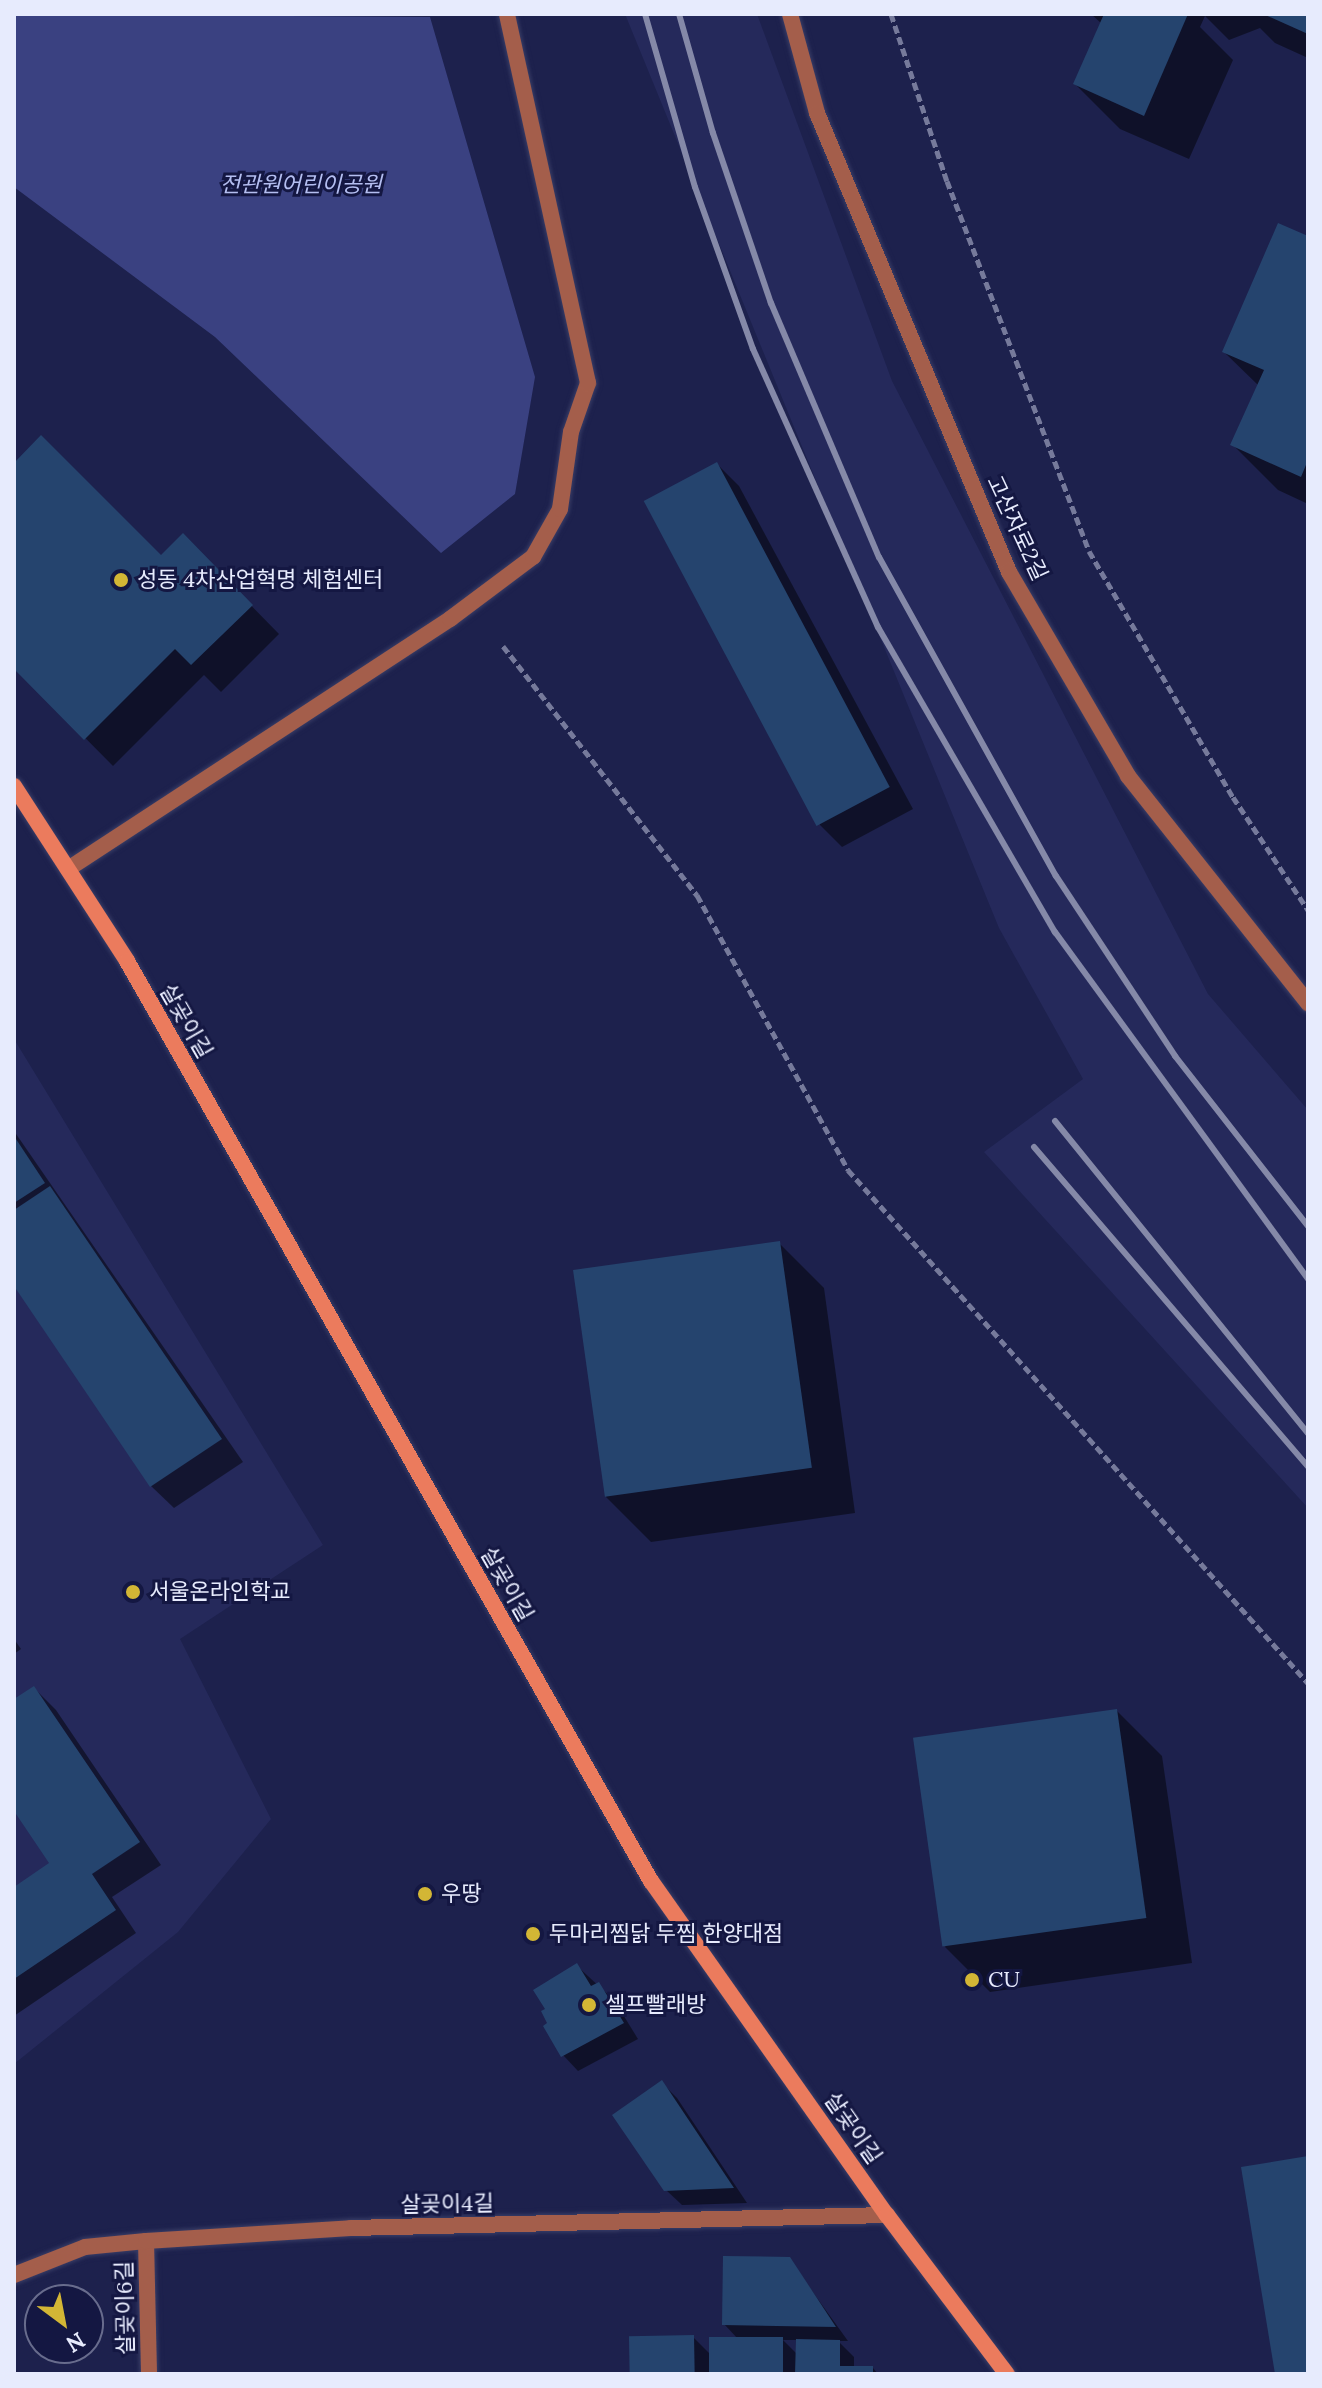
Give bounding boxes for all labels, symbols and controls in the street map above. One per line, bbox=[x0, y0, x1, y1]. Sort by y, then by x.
park label: 전관원어린이공원 bbox=[220, 172, 382, 198]
street label: 고산자로2길 bbox=[981, 471, 1053, 585]
place label: 성동 4차산업혁명 체험센터 bbox=[137, 567, 383, 593]
marker: 성동 4차산업혁명 체험센터 bbox=[112, 571, 130, 589]
street label: 살곶이길 bbox=[154, 979, 218, 1063]
street label: 살곶이길 bbox=[475, 1542, 539, 1626]
place label: 서울온라인학교 bbox=[149, 1579, 291, 1605]
marker: 서울온라인학교 bbox=[124, 1583, 142, 1601]
place label: 우땅 bbox=[441, 1881, 481, 1907]
marker: 우땅 bbox=[416, 1885, 434, 1903]
place label: 두마리찜닭 두찜 한양대점 bbox=[549, 1921, 783, 1947]
marker: 두마리찜닭 두찜 한양대점 bbox=[524, 1925, 542, 1943]
place label: CU bbox=[988, 1967, 1020, 1993]
marker: CU bbox=[963, 1971, 981, 1989]
place label: 셀프빨래방 bbox=[605, 1992, 706, 2018]
marker: 셀프빨래방 bbox=[580, 1996, 598, 2014]
street label: 살곶이길 bbox=[819, 2087, 887, 2169]
street label: 살곶이4길 bbox=[400, 2190, 494, 2218]
street label: 살곶이6길 bbox=[111, 2261, 139, 2355]
north arrow bbox=[24, 2284, 104, 2364]
text: N bbox=[61, 2326, 90, 2359]

